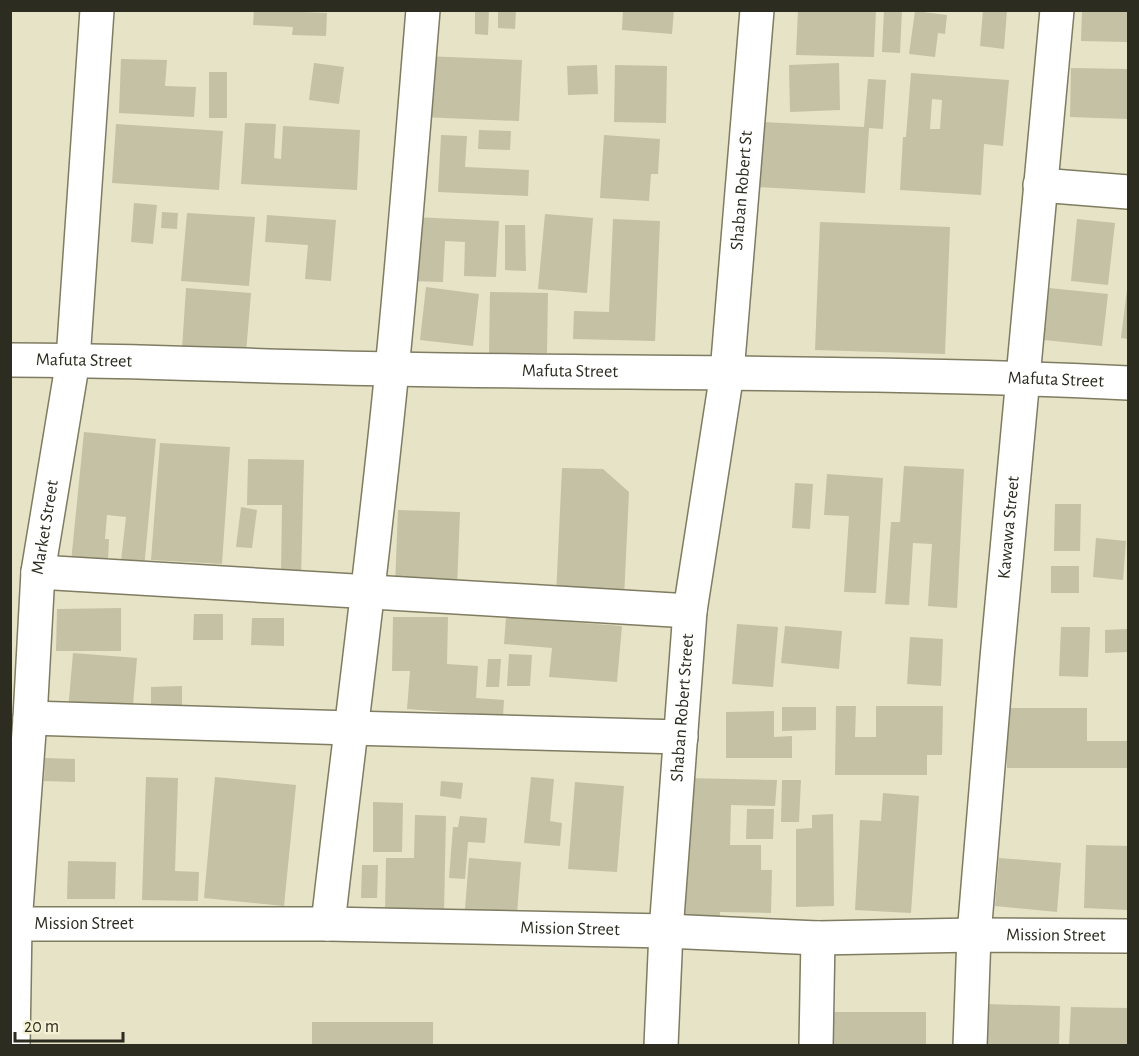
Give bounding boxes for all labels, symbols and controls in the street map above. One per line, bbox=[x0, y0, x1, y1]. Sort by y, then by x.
street label: Shaban Robert St bbox=[728, 130, 756, 251]
street label: Mafuta Street bbox=[36, 351, 133, 371]
street label: Mafuta Street bbox=[522, 362, 618, 381]
street label: Mafuta Street bbox=[1007, 369, 1105, 391]
street label: Kawawa Street bbox=[995, 475, 1023, 580]
street label: Market Street bbox=[29, 479, 62, 576]
street label: Shaban Robert Street bbox=[668, 633, 697, 782]
street label: Mission Street bbox=[34, 915, 134, 933]
street label: Mission Street bbox=[520, 919, 620, 939]
street label: Mission Street bbox=[1006, 926, 1106, 945]
scale bar bbox=[15, 1005, 123, 1043]
text: 20 m bbox=[24, 1018, 59, 1036]

